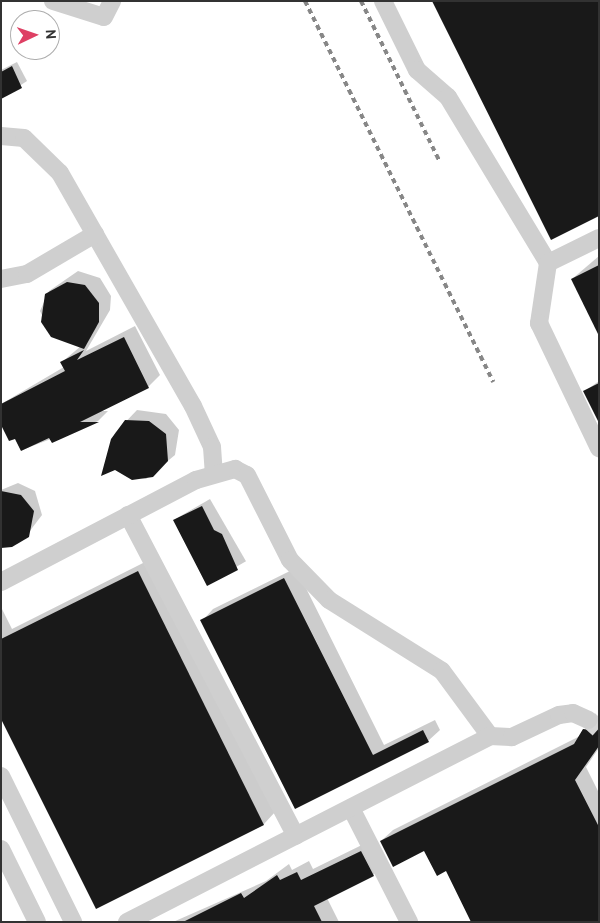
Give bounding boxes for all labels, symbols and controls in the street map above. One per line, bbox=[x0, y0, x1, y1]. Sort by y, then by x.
north arrow bbox=[10, 10, 60, 60]
text: N bbox=[41, 29, 58, 40]

